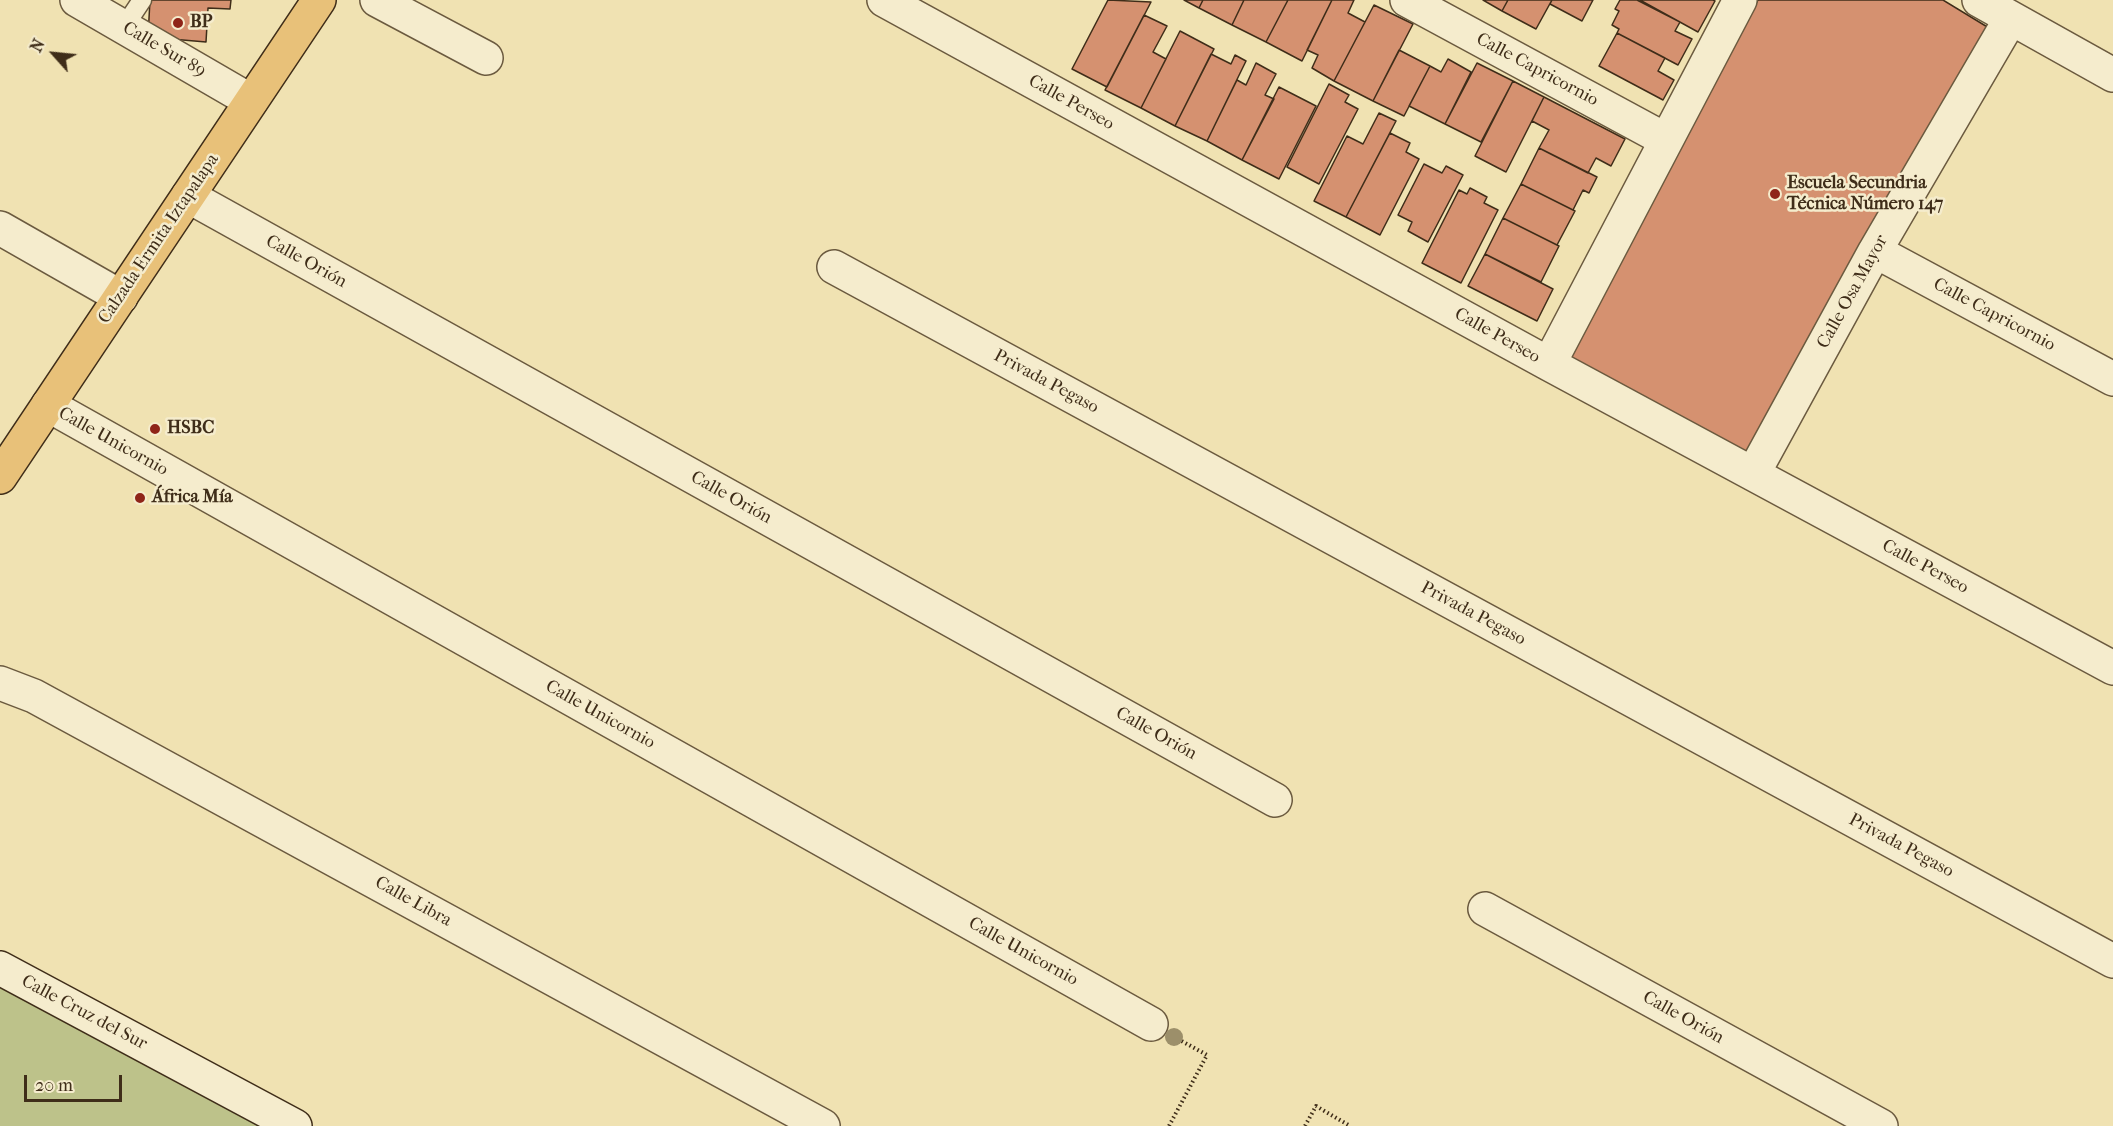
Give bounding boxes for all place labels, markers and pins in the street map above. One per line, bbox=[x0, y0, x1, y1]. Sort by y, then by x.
place label: BP bbox=[190, 12, 212, 34]
marker: BP bbox=[171, 16, 185, 30]
place label: Escuela Secundria Técnica Número 147 bbox=[1787, 173, 1943, 216]
marker: Escuela Secundria Técnica Número 147 bbox=[1768, 187, 1782, 201]
place label: HSBC bbox=[167, 418, 214, 440]
marker: HSBC bbox=[148, 422, 162, 436]
place label: África Mía bbox=[152, 487, 233, 509]
marker: África Mía bbox=[133, 491, 147, 505]

